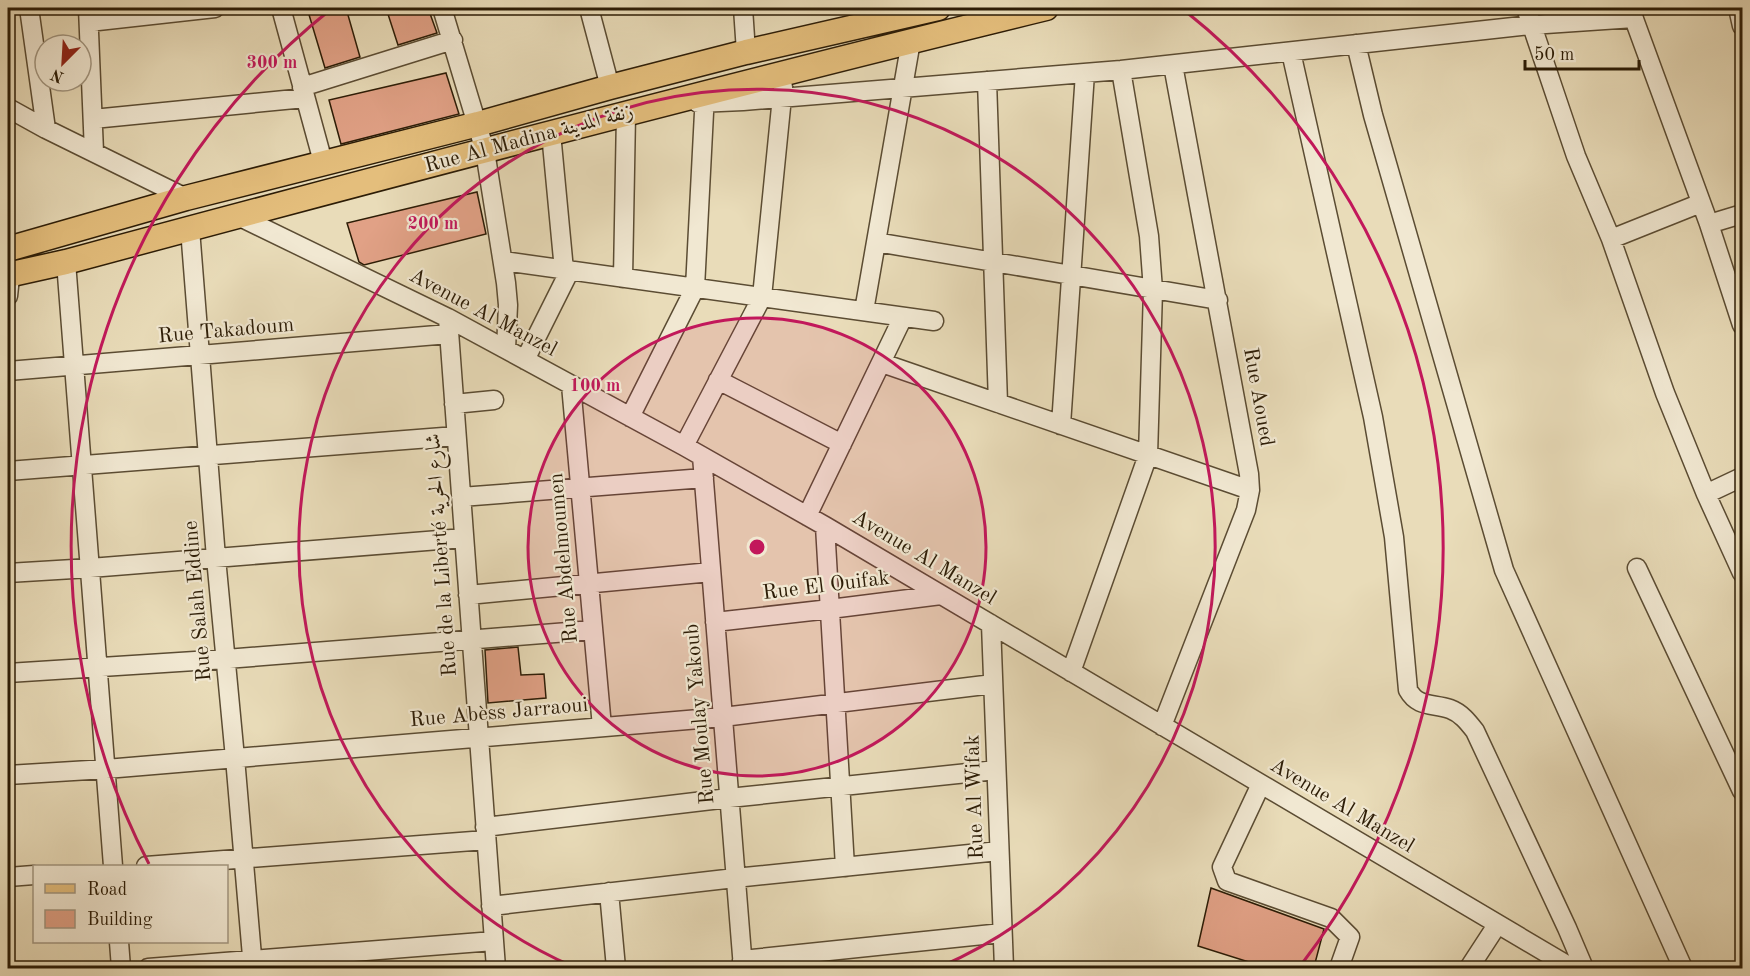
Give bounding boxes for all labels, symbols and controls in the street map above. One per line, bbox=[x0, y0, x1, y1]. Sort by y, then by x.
north arrow bbox=[33, 33, 93, 93]
scale bar bbox=[1525, 33, 1639, 71]
text: 50 m bbox=[1534, 46, 1574, 64]
text: 300 m bbox=[247, 54, 297, 72]
text: N bbox=[48, 65, 67, 85]
street label: Rue Al Madina زنقة المدينة bbox=[422, 101, 636, 178]
text: 200 m bbox=[408, 215, 458, 233]
street label: Avenue Al Manzel bbox=[406, 265, 561, 361]
street label: Rue Takadoum bbox=[157, 315, 295, 347]
street label: Rue Aoued bbox=[1239, 346, 1277, 448]
text: 100 m bbox=[570, 377, 620, 395]
street label: Rue de la Liberté شارع الحرية bbox=[423, 432, 467, 677]
street label: Rue Abdelmoumen bbox=[546, 472, 582, 644]
street label: Avenue Al Manzel bbox=[848, 507, 1000, 609]
street label: Rue Salah Eddine bbox=[180, 520, 216, 682]
centre of rings bbox=[747, 537, 767, 557]
street label: Rue El Ouifak bbox=[761, 568, 891, 604]
street label: Rue Moulay Yakoub bbox=[682, 623, 718, 805]
street label: Rue Abèss Jarraoui bbox=[409, 695, 589, 731]
street label: Rue Al Wifak bbox=[962, 734, 988, 860]
street label: Avenue Al Manzel bbox=[1266, 755, 1418, 857]
legend bbox=[33, 865, 228, 943]
text: Road bbox=[87, 881, 127, 899]
text: Building bbox=[87, 911, 153, 929]

